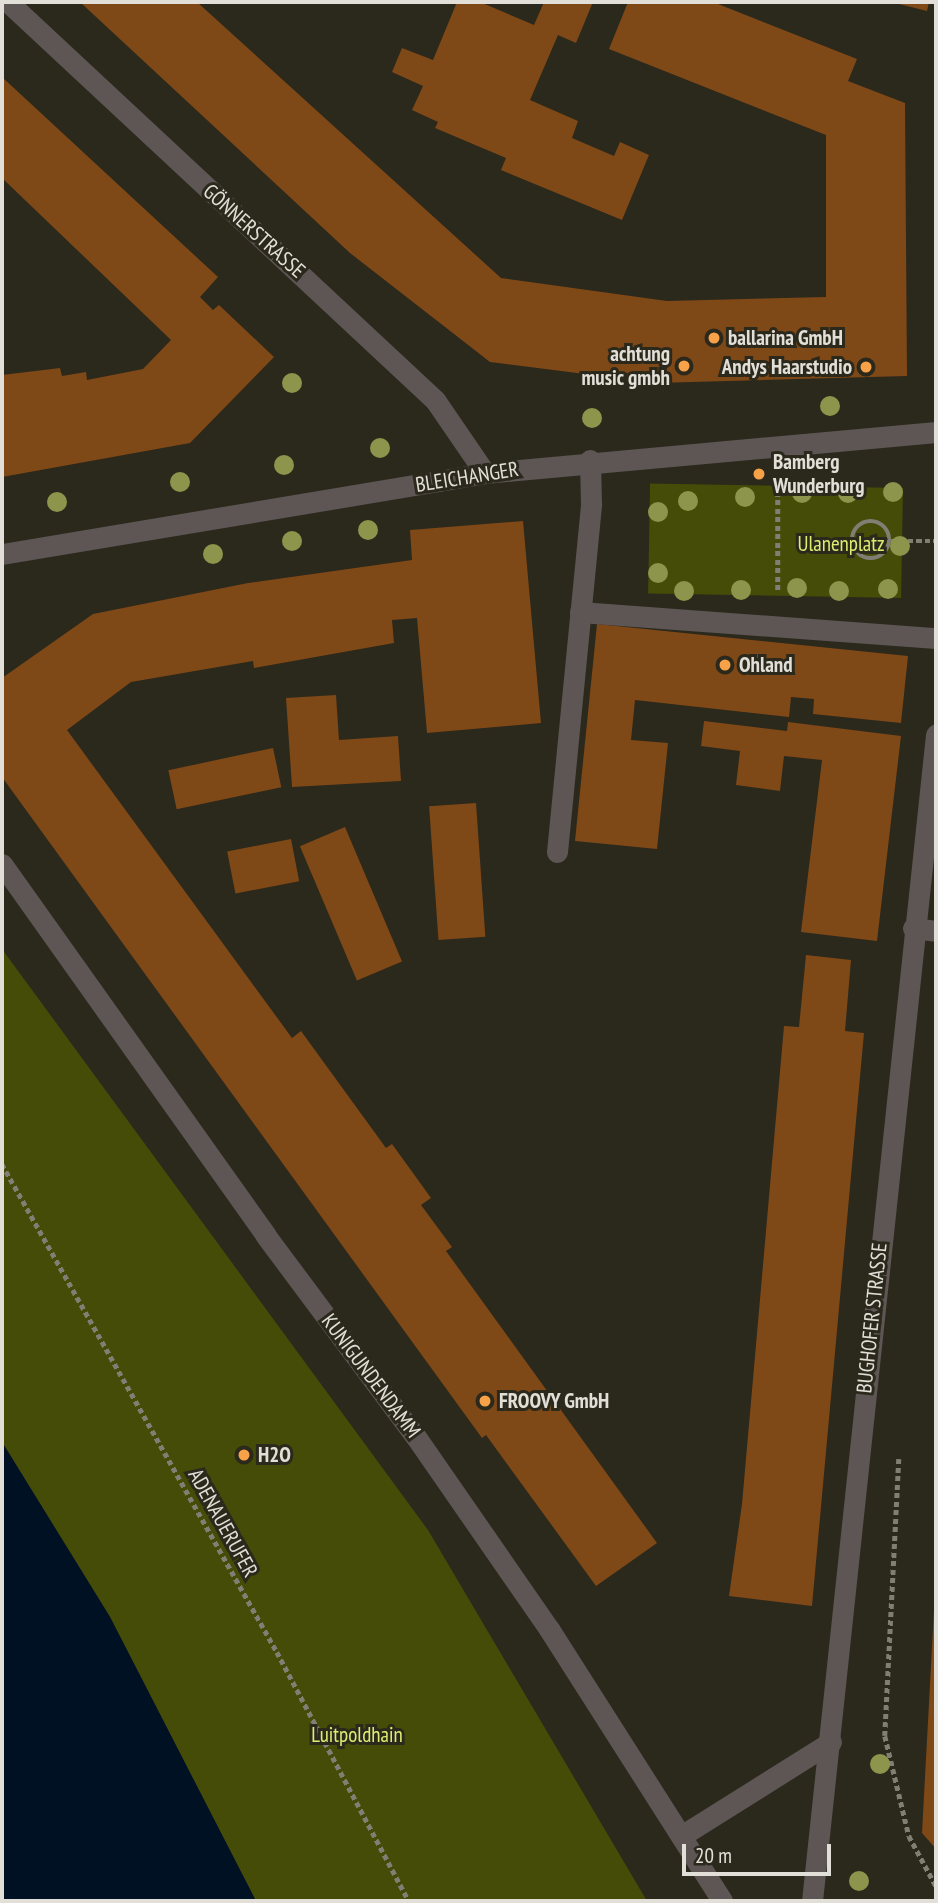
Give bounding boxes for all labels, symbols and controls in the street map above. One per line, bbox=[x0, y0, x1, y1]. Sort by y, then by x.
street label: GÖNNERSTRASSE bbox=[198, 179, 310, 283]
place label: ballarina GmbH bbox=[728, 325, 843, 351]
marker: ballarina GmbH bbox=[706, 330, 722, 346]
place label: achtung music gmbh bbox=[581, 341, 670, 391]
place label: Andys Haarstudio bbox=[722, 354, 852, 380]
marker: achtung music gmbh bbox=[676, 358, 692, 374]
marker: Andys Haarstudio bbox=[858, 359, 874, 375]
place label: Bamberg Wunderburg bbox=[773, 449, 865, 499]
street label: BLEICHANGER bbox=[414, 456, 520, 498]
marker: Bamberg Wunderburg bbox=[751, 466, 767, 482]
park label: Ulanenplatz bbox=[797, 531, 885, 557]
place label: Ohland bbox=[739, 652, 793, 678]
marker: Ohland bbox=[717, 657, 733, 673]
street label: BUGHOFER STRASSE bbox=[852, 1242, 892, 1394]
street label: KUNIGUNDENDAMM bbox=[316, 1309, 426, 1443]
place label: FROOVY GmbH bbox=[499, 1388, 610, 1414]
marker: FROOVY GmbH bbox=[477, 1393, 493, 1409]
place label: H2O bbox=[258, 1442, 291, 1468]
marker: H2O bbox=[236, 1447, 252, 1463]
street label: ADENAUERUFER bbox=[183, 1464, 263, 1582]
park label: Luitpoldhain bbox=[311, 1722, 403, 1748]
scale bar bbox=[686, 1829, 835, 1873]
text: 20 m bbox=[695, 1842, 732, 1869]

